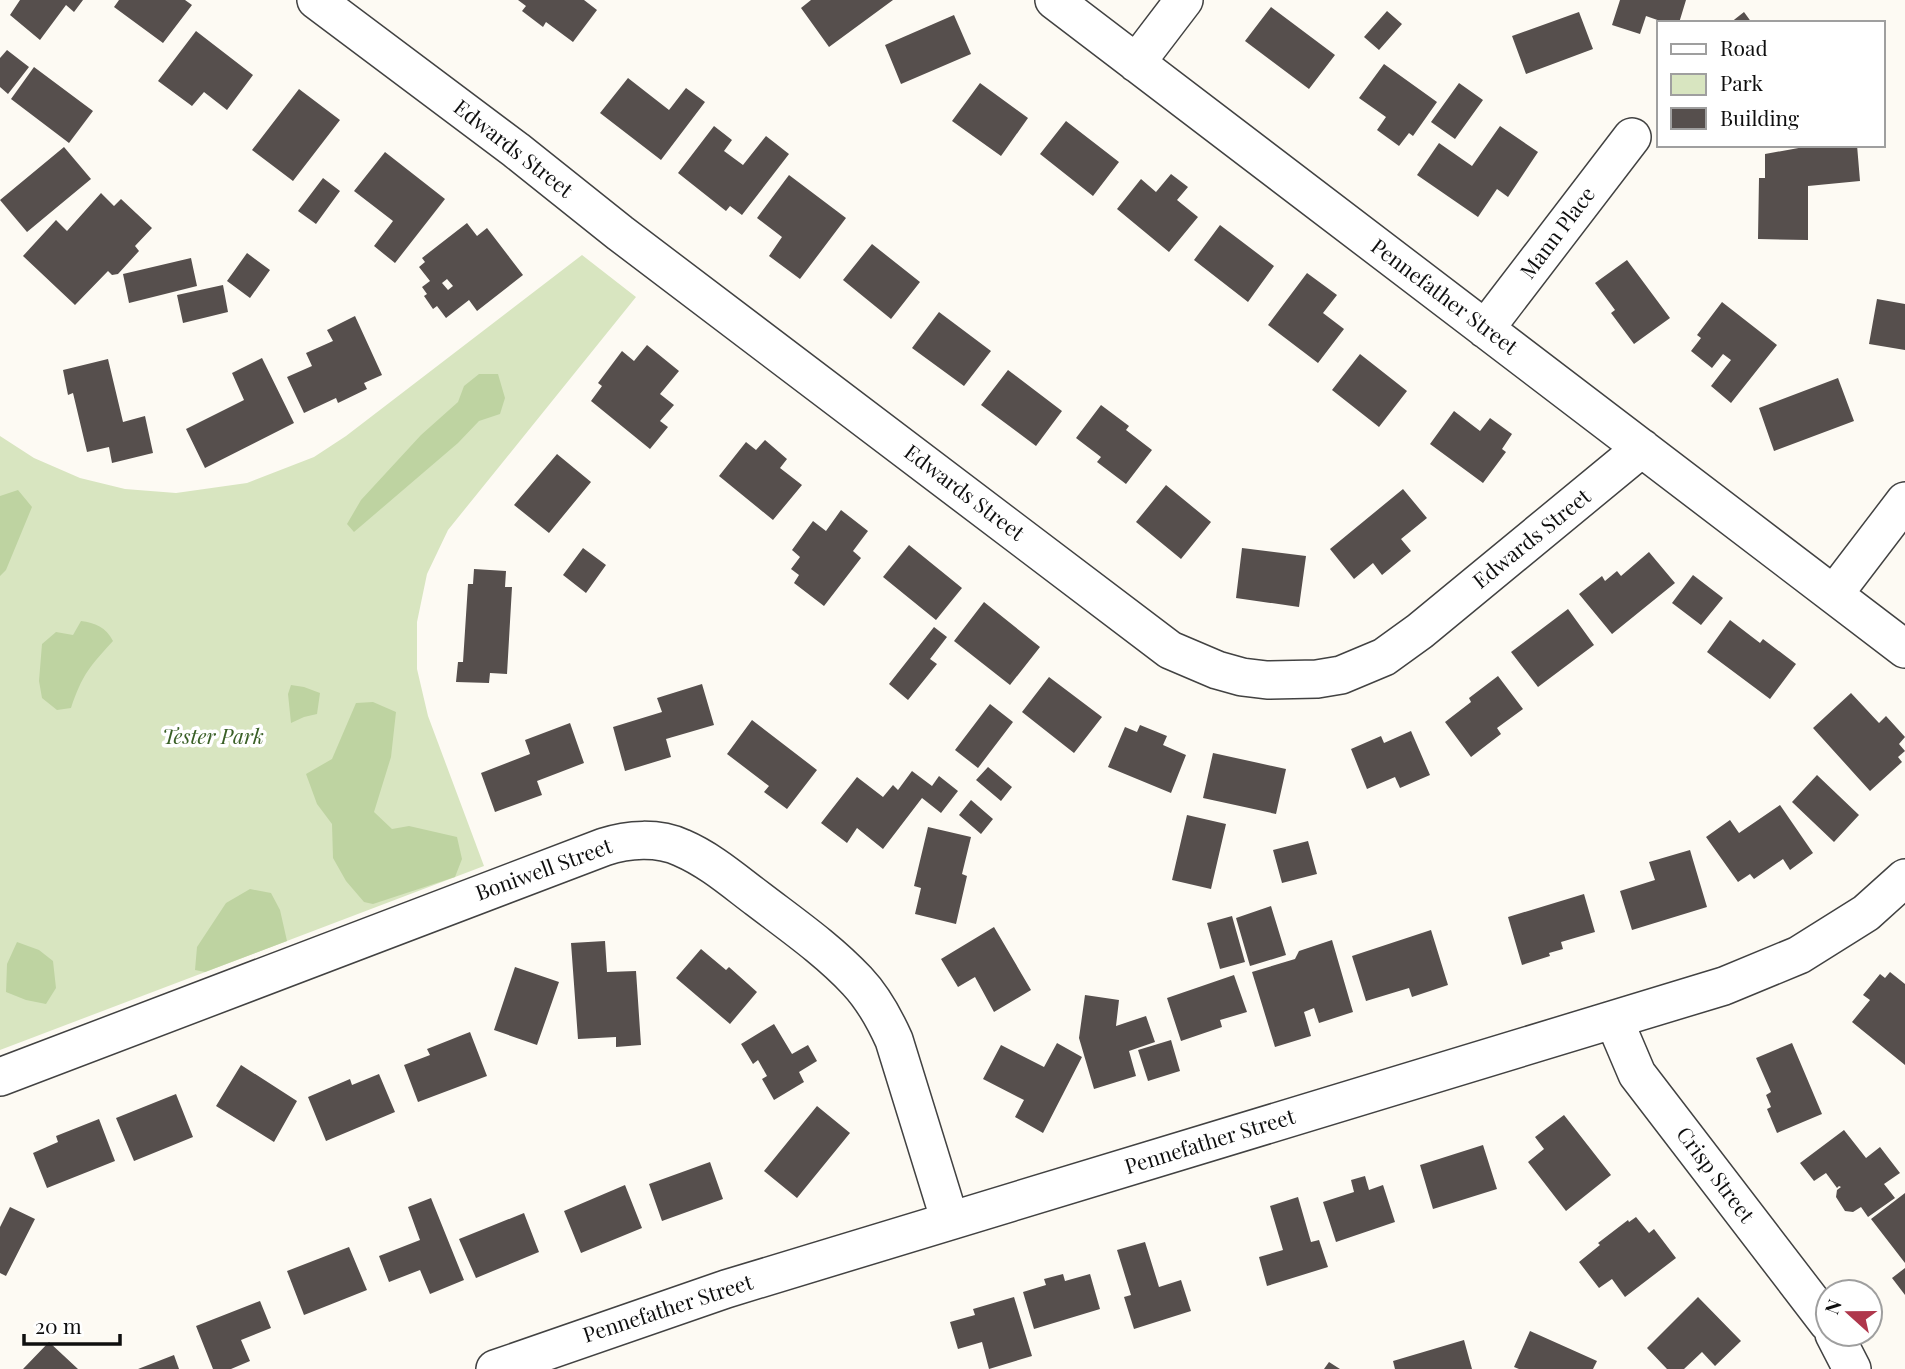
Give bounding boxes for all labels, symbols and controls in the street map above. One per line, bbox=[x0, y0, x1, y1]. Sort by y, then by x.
legend bbox=[1657, 21, 1884, 147]
text: Road bbox=[1720, 33, 1768, 61]
text: Park bbox=[1720, 68, 1764, 96]
street label: Edwards Street bbox=[449, 92, 580, 203]
text: Building bbox=[1720, 103, 1799, 131]
street label: Mann Place bbox=[1513, 180, 1600, 283]
street label: Pennefather Street bbox=[1366, 231, 1525, 360]
street label: Edwards Street bbox=[899, 437, 1031, 546]
street label: Edwards Street bbox=[1466, 481, 1596, 594]
park label: Tester Park bbox=[162, 721, 264, 749]
street label: Boniwell Street bbox=[471, 830, 616, 906]
street label: Pennefather Street bbox=[1121, 1101, 1299, 1179]
street label: Crisp Street bbox=[1671, 1120, 1762, 1228]
street label: Pennefather Street bbox=[579, 1266, 756, 1348]
north arrow bbox=[1814, 1278, 1884, 1348]
text: N bbox=[1818, 1295, 1847, 1318]
scale bar bbox=[24, 1302, 121, 1346]
text: 20 m bbox=[35, 1311, 82, 1339]

